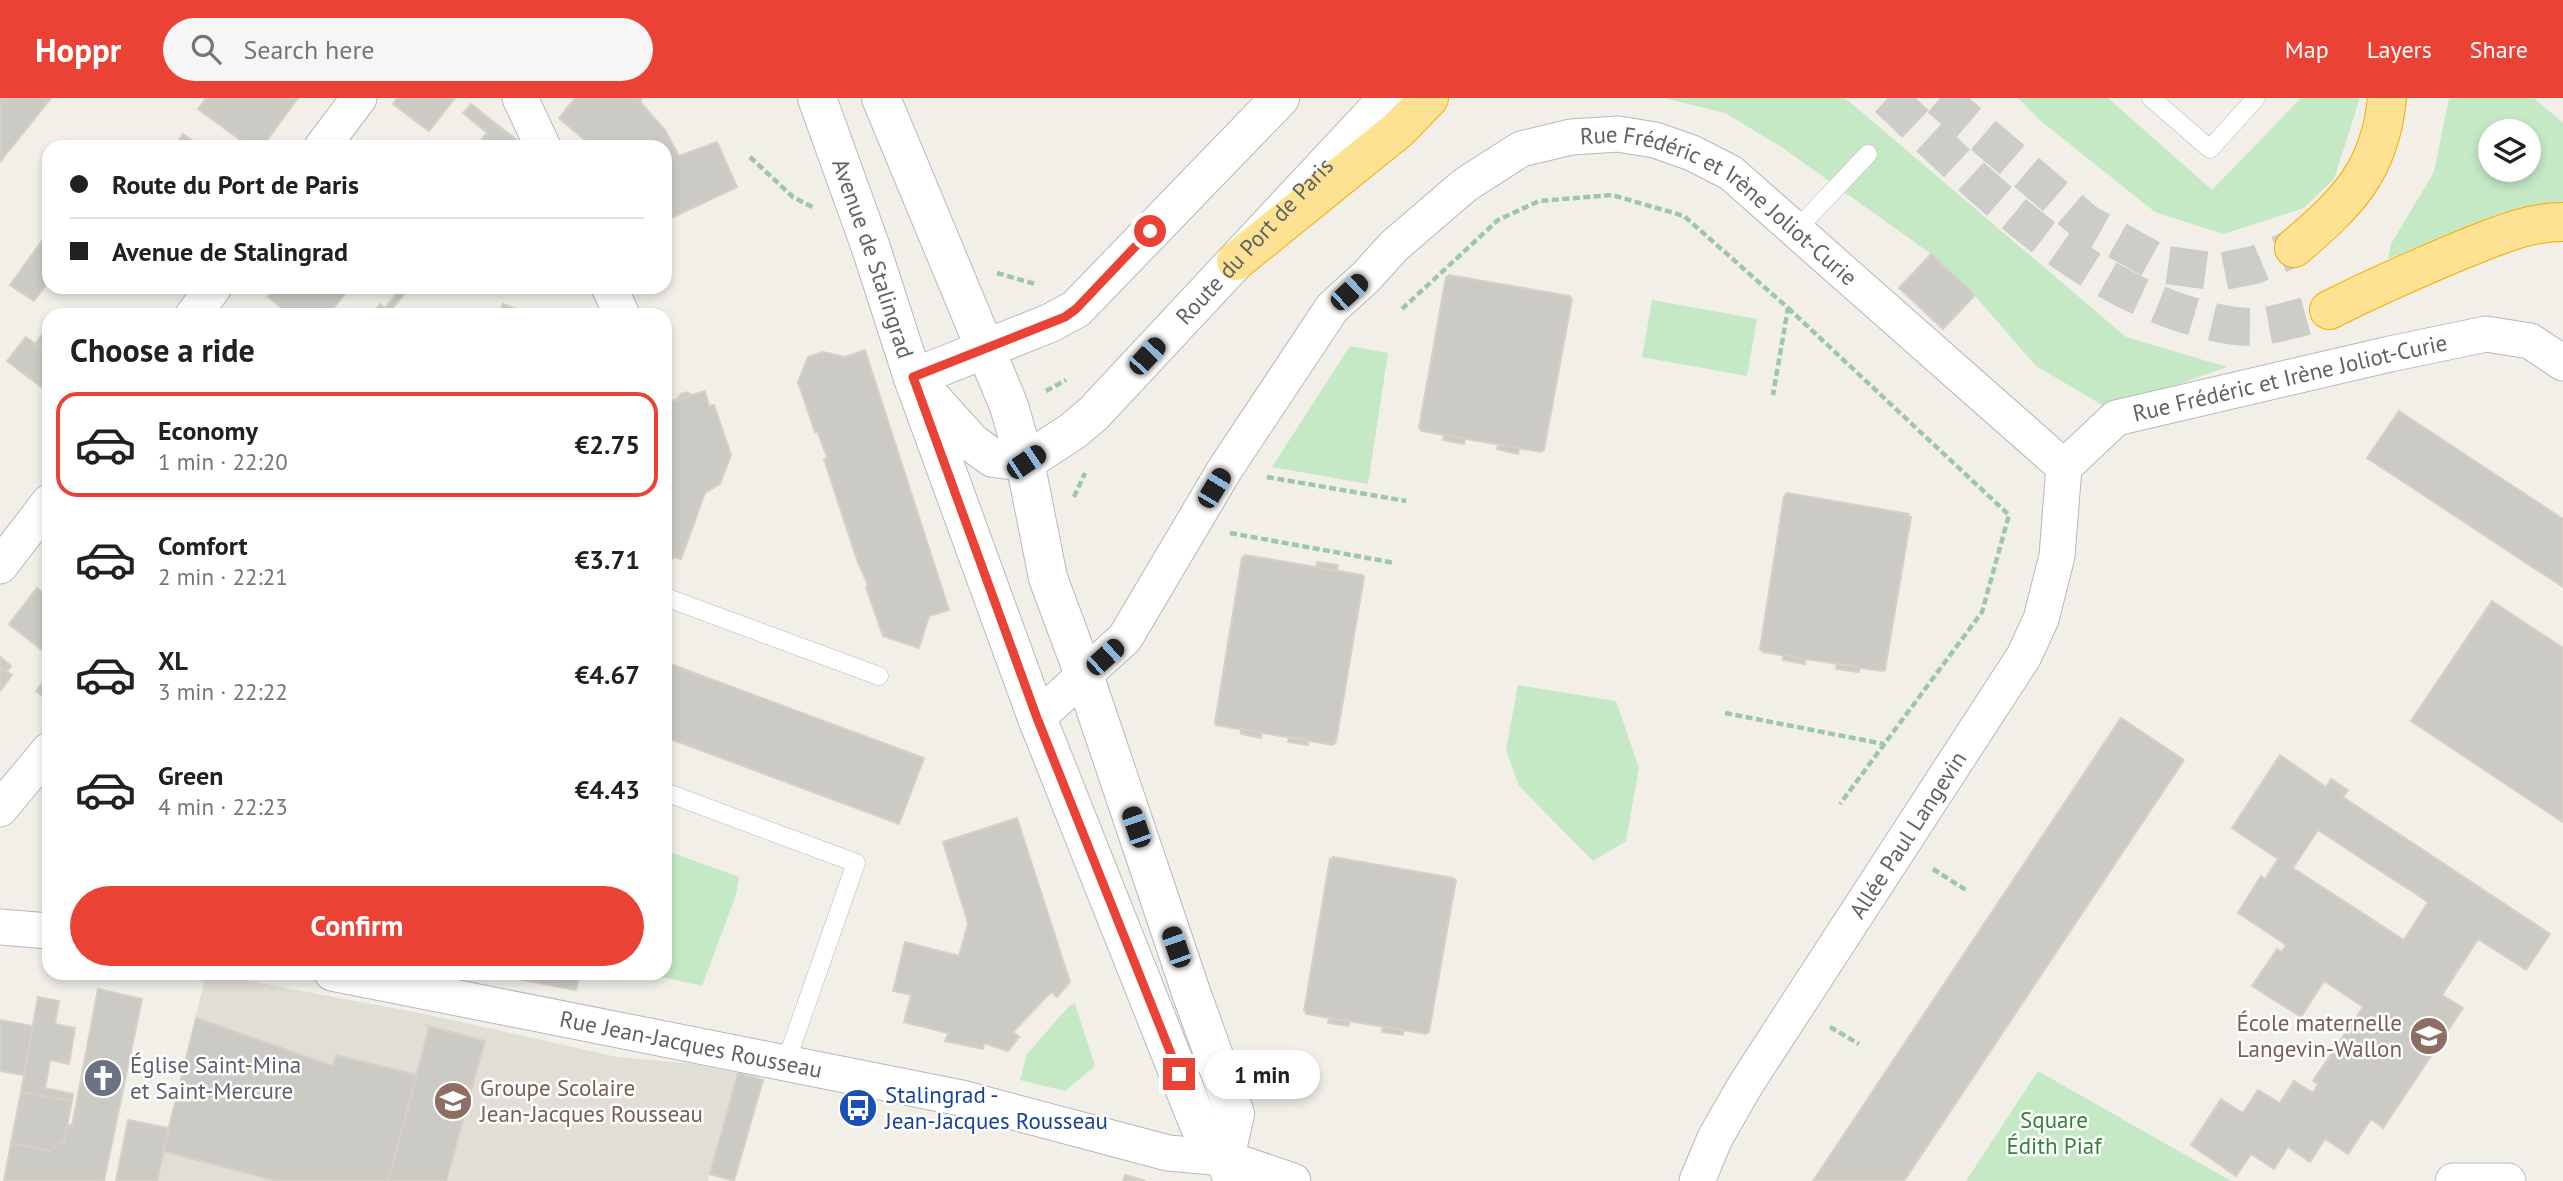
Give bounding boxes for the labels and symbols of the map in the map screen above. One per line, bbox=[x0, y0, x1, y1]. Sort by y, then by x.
street label: Rue Frédéric et Irène Joliot-Curie bbox=[1579, 119, 1863, 292]
street label: Route du Port de Paris bbox=[1169, 151, 1339, 330]
street label: Avenue de Stalingrad bbox=[826, 154, 921, 362]
route start bbox=[1134, 215, 1166, 247]
car bbox=[1327, 270, 1372, 314]
street label: Rue Frédéric et Irène Joliot-Curie bbox=[2130, 327, 2450, 428]
car bbox=[1125, 333, 1170, 379]
car bbox=[1003, 442, 1050, 482]
car bbox=[1195, 465, 1234, 511]
car bbox=[1083, 635, 1128, 679]
street label: Allée Paul Langevin bbox=[1842, 745, 1972, 924]
car bbox=[1120, 804, 1153, 850]
car bbox=[1160, 924, 1193, 970]
street label: Rue Jean-Jacques Rousseau bbox=[557, 1004, 825, 1084]
place label: École maternelle Langevin-Wallon bbox=[2236, 1008, 2402, 1063]
school or university icon: École maternelle Langevin-Wallon bbox=[2408, 1015, 2450, 1057]
callout: 1 min bbox=[1204, 1049, 1319, 1098]
place label: Église Saint-Mina et Saint-Mercure bbox=[130, 1050, 301, 1105]
church icon: Église Saint-Mina et Saint-Mercure bbox=[82, 1057, 124, 1099]
route end bbox=[1163, 1058, 1195, 1090]
place label: Groupe Scolaire Jean-Jacques Rousseau bbox=[479, 1073, 703, 1128]
school or university icon: Groupe Scolaire Jean-Jacques Rousseau bbox=[432, 1080, 474, 1122]
place label: Stalingrad - Jean-Jacques Rousseau bbox=[884, 1080, 1108, 1135]
bus stop icon: Stalingrad - Jean-Jacques Rousseau bbox=[837, 1087, 879, 1129]
park label: Square Édith Piaf bbox=[2006, 1105, 2103, 1160]

